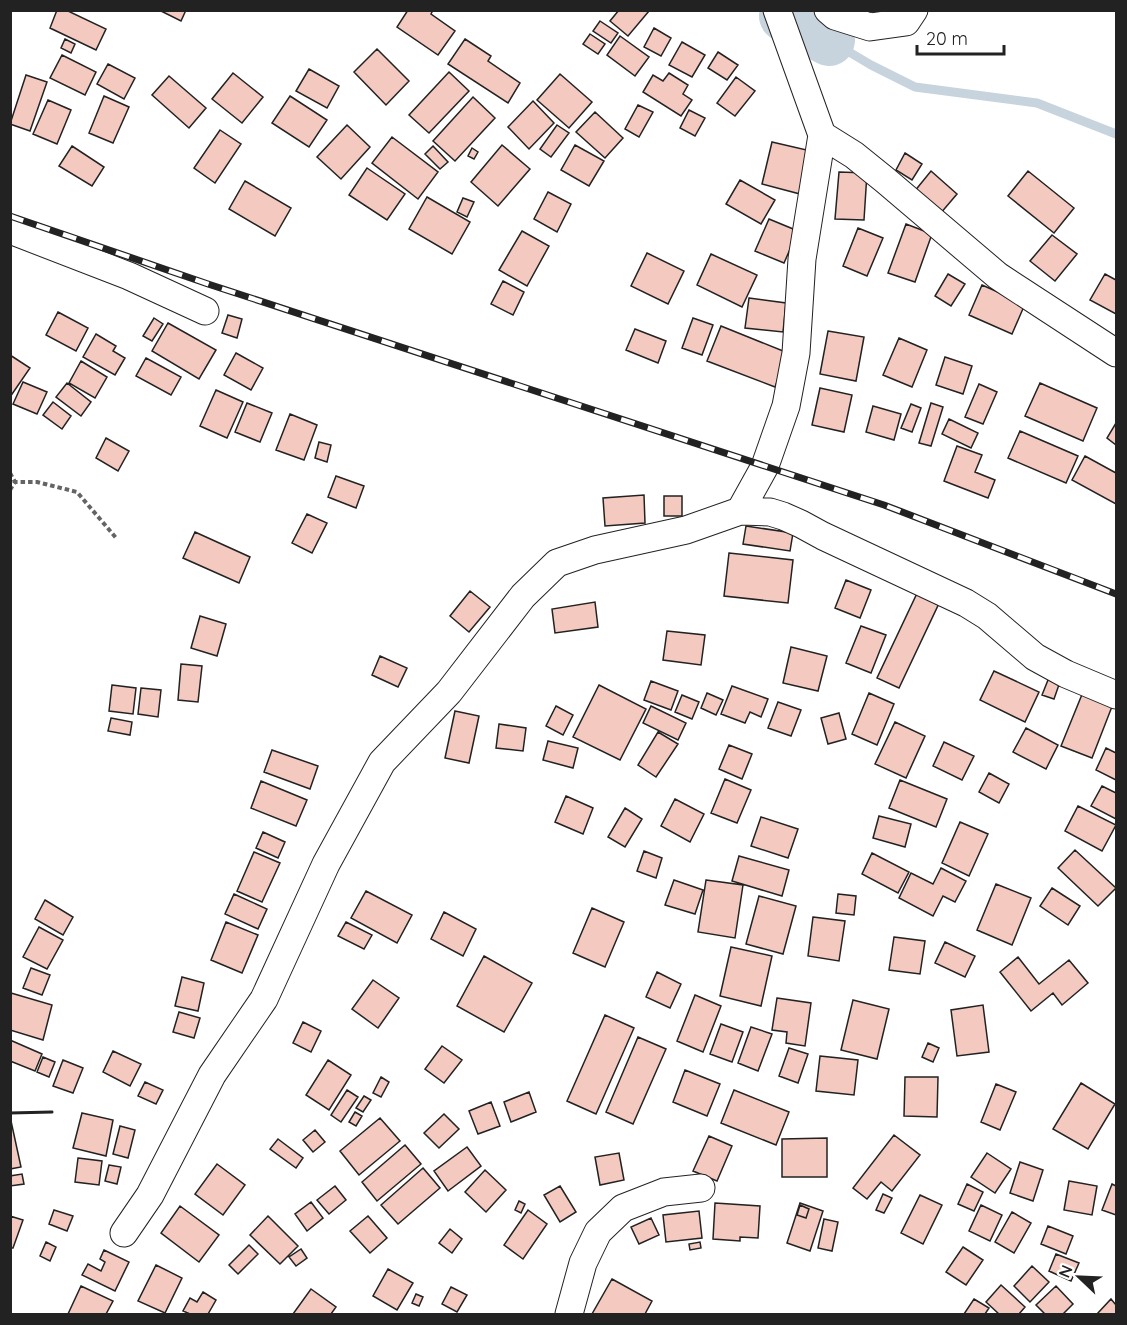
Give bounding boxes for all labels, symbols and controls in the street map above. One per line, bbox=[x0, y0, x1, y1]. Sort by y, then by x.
scale bar bbox=[917, 18, 1004, 56]
text: 20 m bbox=[926, 27, 968, 50]
north arrow bbox=[1049, 1247, 1109, 1307]
text: N bbox=[1054, 1262, 1077, 1280]

